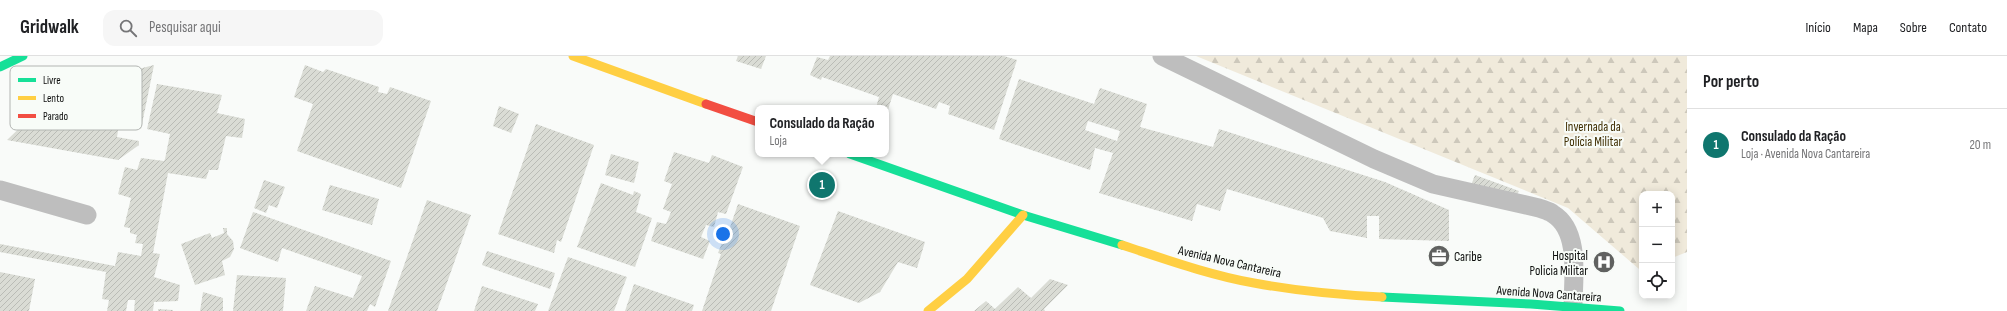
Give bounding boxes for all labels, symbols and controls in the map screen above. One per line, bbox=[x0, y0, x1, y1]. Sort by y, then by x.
search box bbox=[103, 10, 383, 46]
text: Gridwalk bbox=[20, 16, 79, 39]
icon: search bbox=[117, 17, 139, 39]
text: Pesquisar aqui bbox=[149, 18, 221, 37]
text: Início bbox=[1805, 19, 1831, 36]
text: Mapa bbox=[1853, 19, 1878, 36]
text: Sobre bbox=[1900, 19, 1927, 36]
text: Contato bbox=[1949, 19, 1987, 36]
legend bbox=[10, 66, 142, 130]
text: Por perto bbox=[1703, 72, 1759, 92]
text: Livre bbox=[43, 74, 61, 87]
text: Lento bbox=[43, 92, 64, 105]
popup bbox=[755, 105, 889, 157]
text: Parado bbox=[43, 110, 69, 123]
text: Consulado da Ração bbox=[770, 114, 874, 133]
park label: Invernada da Polícia Militar bbox=[1564, 119, 1622, 150]
text: Consulado da Ração bbox=[1741, 127, 1846, 146]
text: Loja bbox=[770, 133, 787, 149]
text: 1 bbox=[1713, 137, 1719, 153]
text: 20 m bbox=[1969, 137, 1991, 153]
text: Loja · Avenida Nova Cantareira bbox=[1741, 146, 1870, 162]
pin: 1 bbox=[809, 170, 835, 200]
map controls bbox=[1639, 191, 1675, 299]
button: + bbox=[1639, 191, 1675, 227]
your location bbox=[713, 224, 733, 244]
button: − bbox=[1639, 227, 1675, 263]
street label: Avenida Nova Cantareira bbox=[1176, 242, 1283, 282]
office icon: Caribe bbox=[1426, 243, 1452, 269]
place label: Hospital Policia Militar bbox=[1529, 248, 1588, 279]
place label: Caribe bbox=[1454, 249, 1482, 265]
hospital icon: Hospital Policia Militar bbox=[1591, 249, 1617, 275]
button: locate bbox=[1639, 263, 1675, 299]
street label: Avenida Nova Cantareira bbox=[1495, 282, 1602, 306]

